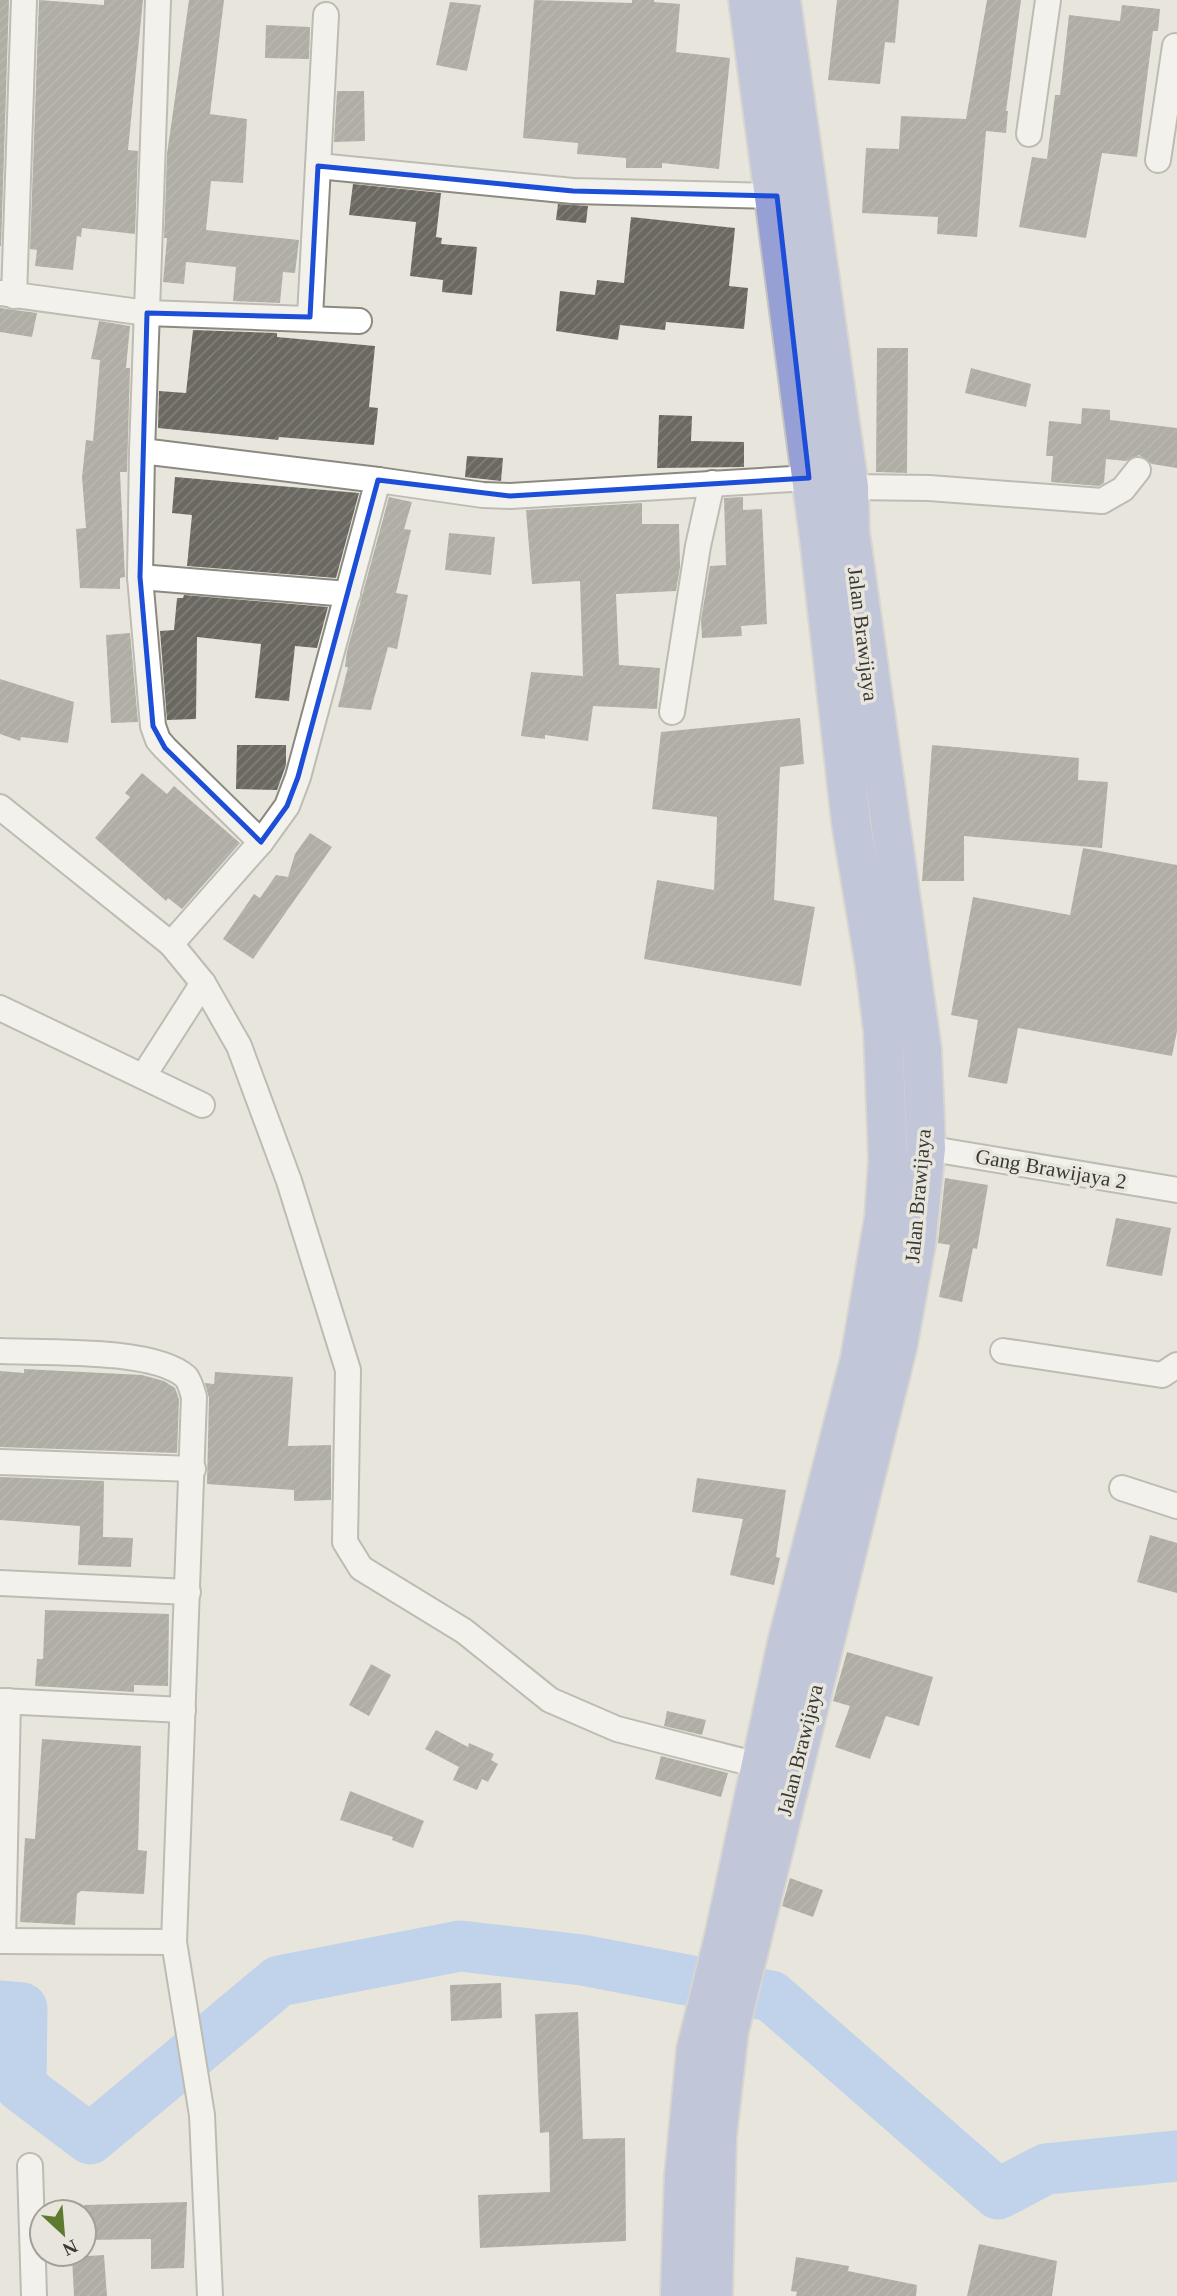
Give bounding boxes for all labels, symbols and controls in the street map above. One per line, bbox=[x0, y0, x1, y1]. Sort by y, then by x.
street label: Jalan Brawijaya bbox=[843, 566, 883, 703]
street label: Jalan Brawijaya bbox=[900, 1127, 936, 1264]
street label: Gang Brawijaya 2 bbox=[974, 1144, 1128, 1194]
street label: Jalan Brawijaya bbox=[772, 1681, 828, 1818]
north arrow bbox=[28, 2198, 98, 2268]
text: N bbox=[59, 2235, 81, 2260]

